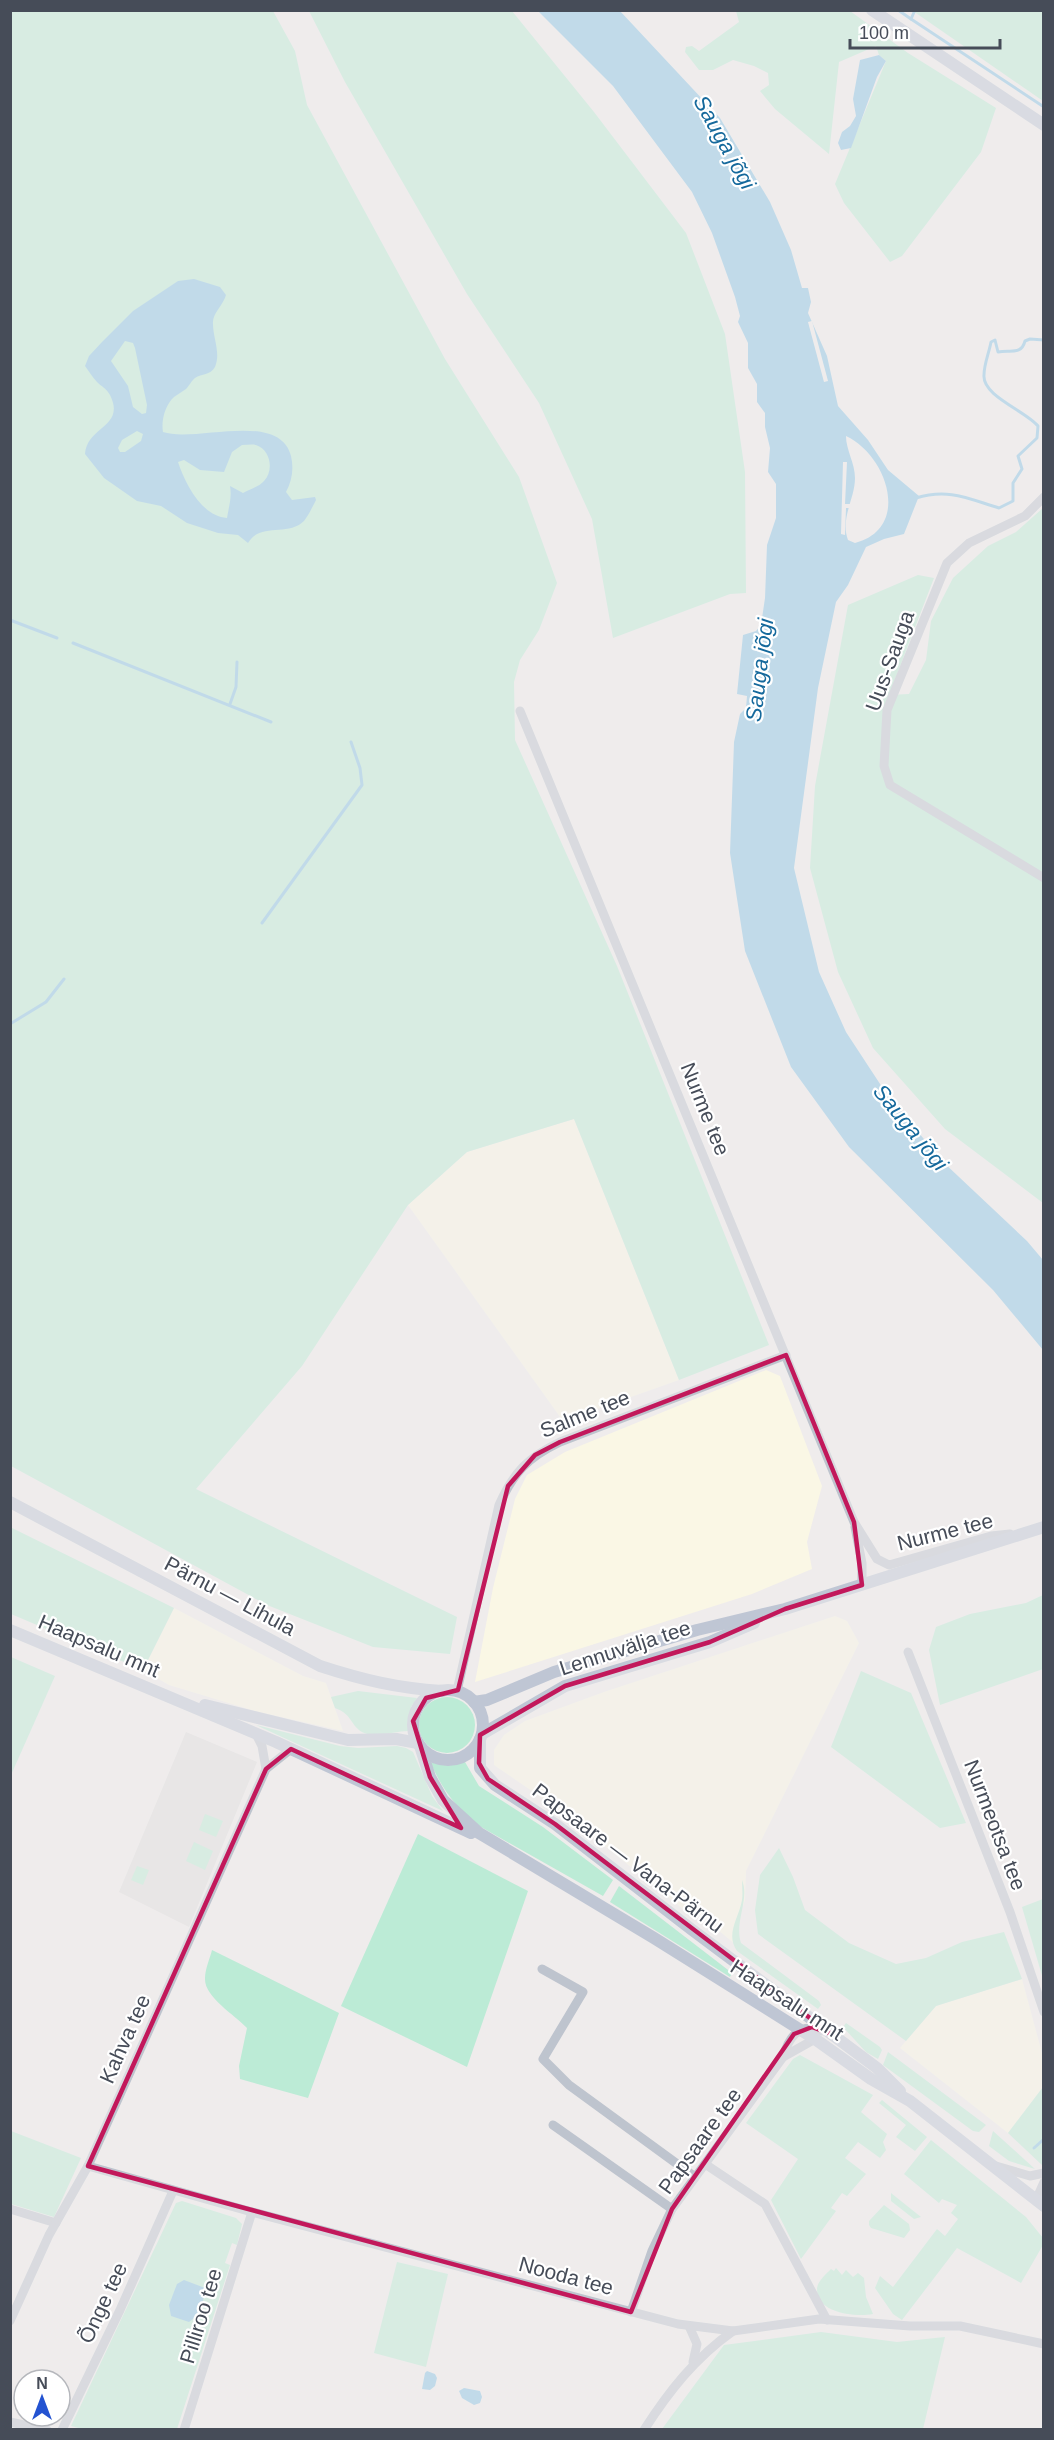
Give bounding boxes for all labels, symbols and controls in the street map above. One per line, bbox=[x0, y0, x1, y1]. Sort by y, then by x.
scale bar bbox=[850, 12, 1000, 50]
text: 100 m bbox=[859, 23, 909, 43]
water label: Sauga jõgi bbox=[688, 91, 761, 195]
street label: Uus-Sauga bbox=[861, 607, 918, 714]
water label: Sauga jõgi bbox=[741, 616, 778, 723]
street label: Nurme tee bbox=[676, 1059, 734, 1159]
water label: Sauga jõgi bbox=[868, 1079, 954, 1176]
street label: Salme tee bbox=[537, 1385, 633, 1442]
street label: Nurme tee bbox=[895, 1508, 995, 1555]
street label: Pärnu — Lihula bbox=[161, 1551, 300, 1640]
street label: Haapsalu mnt bbox=[35, 1610, 163, 1682]
street label: Lennuvälja tee bbox=[556, 1615, 693, 1680]
street label: Nurmeotsa tee bbox=[960, 1756, 1031, 1893]
street label: Papsaare — Vana-Pärnu bbox=[528, 1778, 728, 1937]
street label: Haapsalu mnt bbox=[727, 1955, 848, 2045]
street label: Kahva tee bbox=[95, 1991, 154, 2087]
street label: Papsaare tee bbox=[654, 2083, 746, 2198]
street label: Nooda tee bbox=[516, 2252, 616, 2299]
street label: Õnge tee bbox=[74, 2259, 131, 2347]
street label: Pilliroo tee bbox=[175, 2266, 226, 2366]
north arrow bbox=[12, 2368, 72, 2428]
text: N bbox=[36, 2375, 48, 2392]

